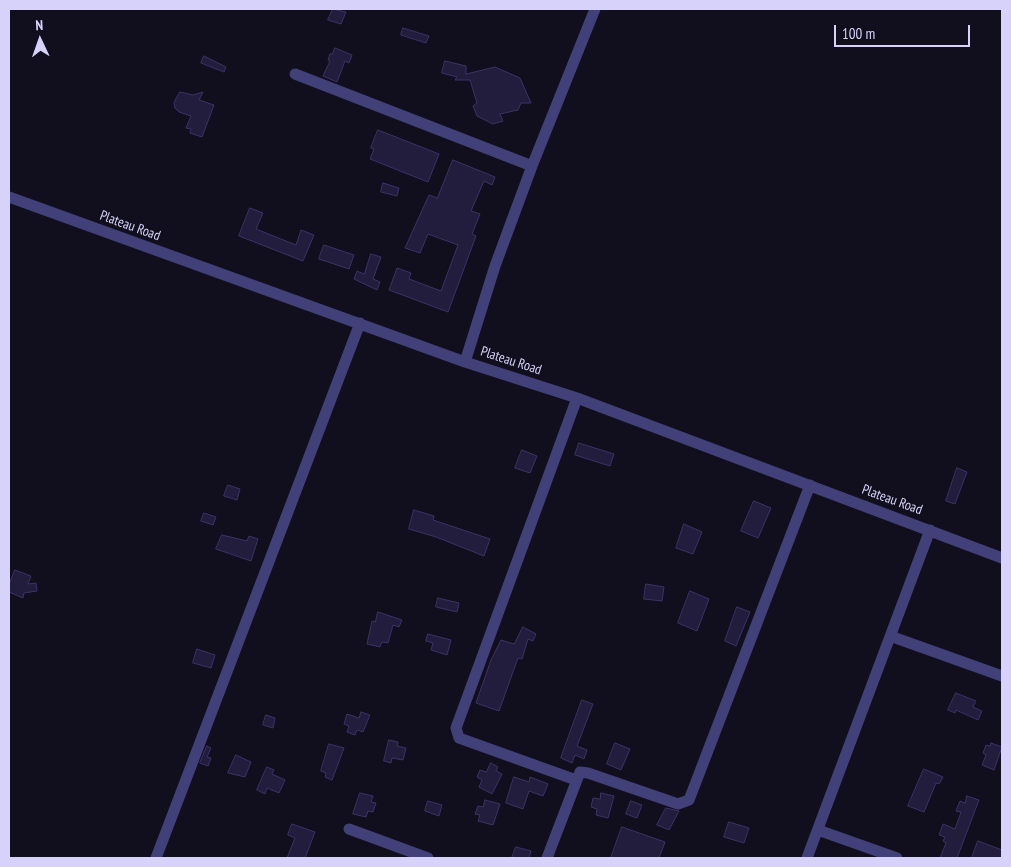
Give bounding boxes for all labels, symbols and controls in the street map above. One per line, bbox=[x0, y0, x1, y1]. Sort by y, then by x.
north arrow bbox=[15, 15, 65, 65]
scale bar bbox=[836, 15, 972, 47]
text: N bbox=[35, 16, 43, 34]
text: 100 m bbox=[842, 24, 875, 43]
street label: Plateau Road bbox=[97, 207, 163, 245]
street label: Plateau Road bbox=[478, 343, 544, 379]
street label: Plateau Road bbox=[859, 481, 925, 519]

